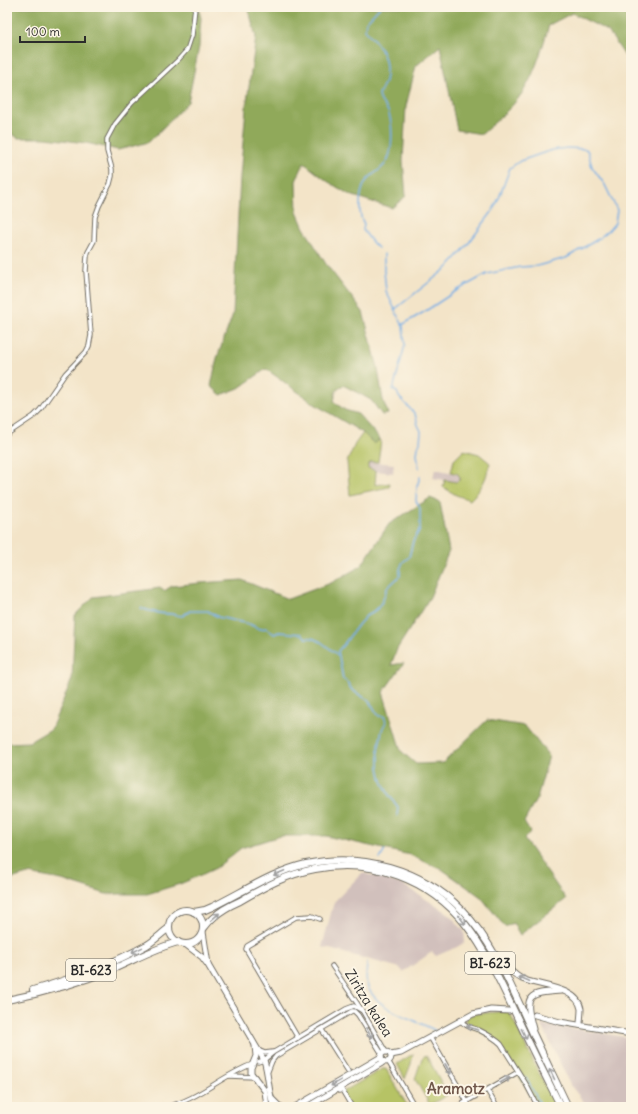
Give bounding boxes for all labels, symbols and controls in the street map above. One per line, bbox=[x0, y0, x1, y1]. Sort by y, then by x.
scale bar bbox=[20, 18, 85, 44]
text: 100 m bbox=[26, 24, 60, 39]
one-way arrow bbox=[273, 870, 285, 877]
one-way arrow bbox=[210, 912, 220, 921]
one-way arrow bbox=[458, 914, 466, 925]
one-way arrow bbox=[131, 947, 143, 954]
road number: BI-623 bbox=[465, 952, 515, 974]
road number: BI-623 bbox=[66, 959, 116, 981]
street label: Ziritza kalea bbox=[341, 966, 397, 1040]
one-way arrow bbox=[519, 975, 531, 982]
one-way arrow bbox=[466, 1023, 478, 1031]
one-way arrow bbox=[365, 1027, 373, 1038]
one-way arrow bbox=[521, 1027, 528, 1039]
one-way arrow bbox=[445, 1063, 452, 1075]
one-way arrow bbox=[548, 1069, 555, 1081]
one-way arrow bbox=[499, 1075, 511, 1083]
one-way arrow bbox=[330, 1079, 342, 1087]
district label: Aramotz bbox=[427, 1079, 485, 1098]

